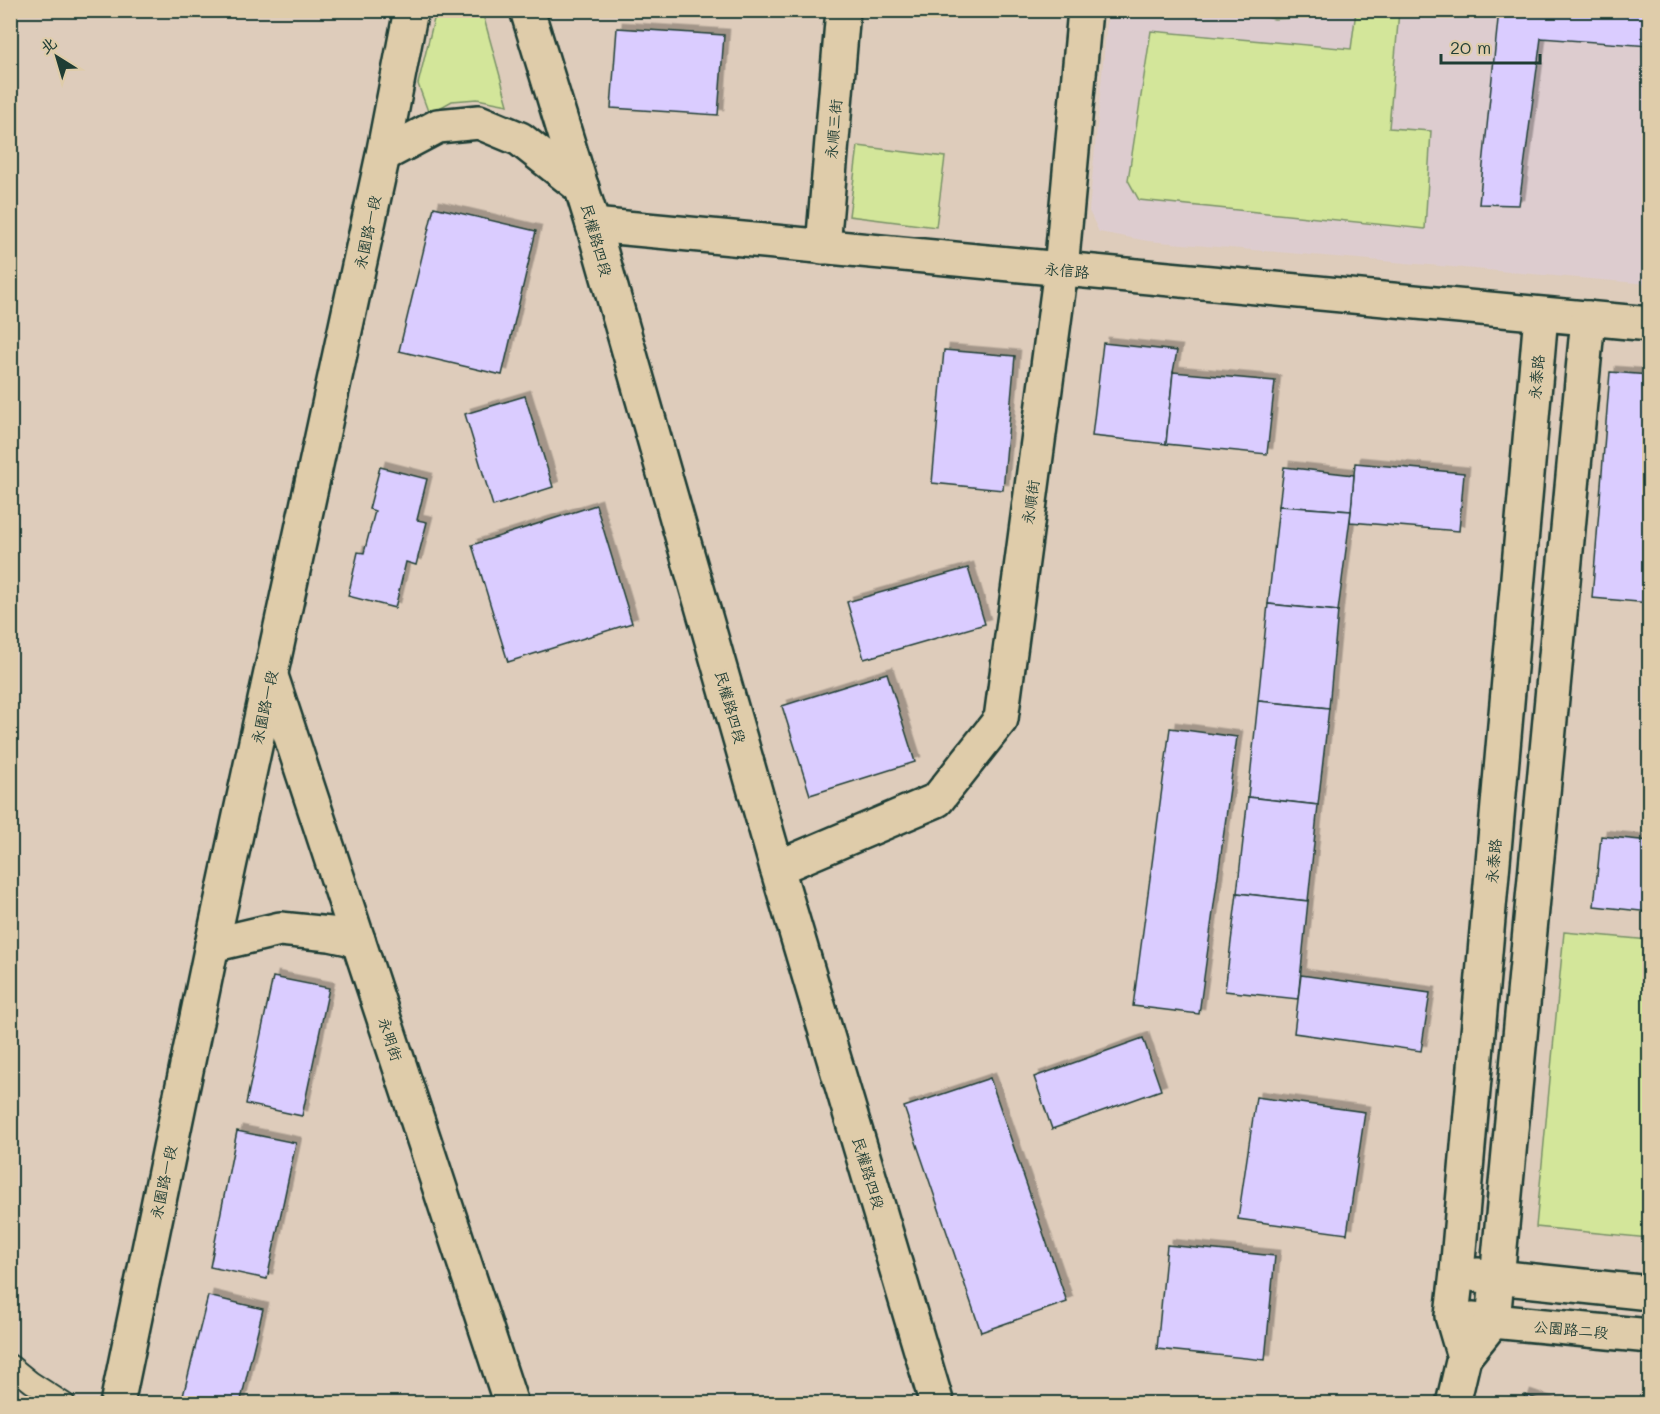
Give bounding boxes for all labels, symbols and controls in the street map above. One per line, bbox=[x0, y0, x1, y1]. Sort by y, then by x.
north arrow bbox=[27, 27, 87, 87]
scale bar bbox=[1441, 27, 1540, 65]
text: 北 bbox=[35, 31, 60, 58]
text: 20 m bbox=[1450, 35, 1491, 59]
street label: 永順三街 bbox=[820, 98, 846, 160]
street label: 永園路一段 bbox=[349, 193, 385, 271]
street label: 民權路四段 bbox=[577, 201, 617, 279]
street label: 永信路 bbox=[1044, 258, 1090, 282]
street label: 永泰路 bbox=[1524, 354, 1548, 400]
street label: 永順街 bbox=[1017, 478, 1043, 526]
street label: 永園路一段 bbox=[246, 668, 282, 746]
street label: 民權路四段 bbox=[711, 668, 751, 746]
street label: 永泰路 bbox=[1481, 838, 1505, 884]
street label: 永明街 bbox=[375, 1015, 407, 1063]
street label: 民權路四段 bbox=[848, 1134, 890, 1212]
street label: 永園路一段 bbox=[145, 1143, 181, 1221]
street label: 公園路二段 bbox=[1533, 1316, 1609, 1342]

